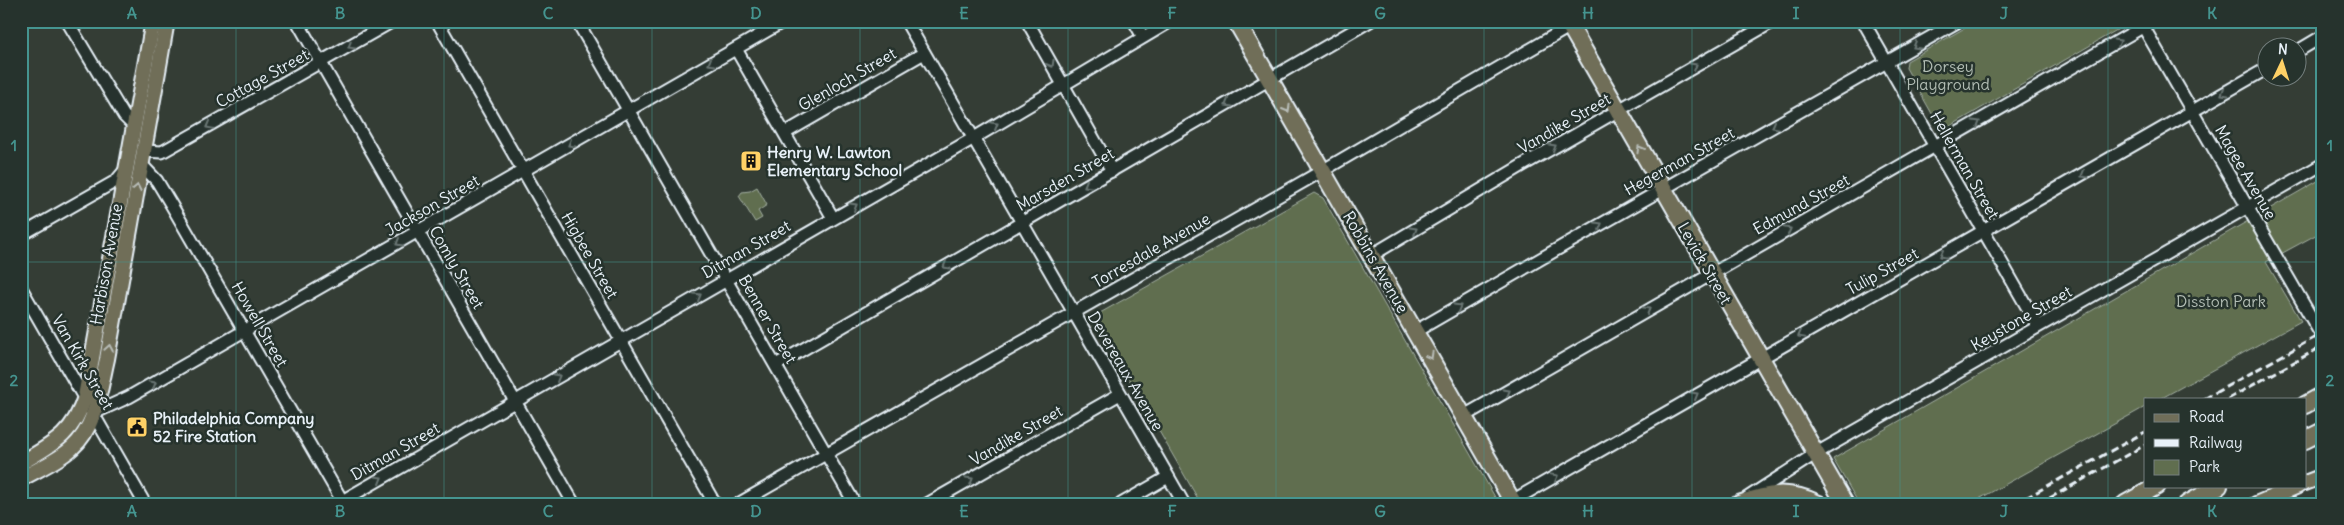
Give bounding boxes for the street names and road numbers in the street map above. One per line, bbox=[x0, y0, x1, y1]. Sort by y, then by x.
street label: Glenloch Street bbox=[795, 43, 900, 115]
street label: Cottage Street bbox=[212, 44, 312, 112]
street label: Vandike Street bbox=[1514, 88, 1615, 158]
street label: Hellerman Street bbox=[1926, 107, 2004, 223]
street label: Magee Avenue bbox=[2211, 121, 2281, 223]
street label: Hegerman Street bbox=[1620, 122, 1738, 200]
street label: Marsden Street bbox=[1013, 143, 1118, 215]
street label: Edmund Street bbox=[1749, 169, 1853, 239]
street label: Jackson Street bbox=[381, 170, 483, 240]
street label: Harbison Avenue bbox=[86, 202, 126, 326]
street label: Higbee Street bbox=[557, 208, 623, 302]
street label: Torresdale Avenue bbox=[1088, 208, 1214, 292]
street label: Robbins Avenue bbox=[1339, 208, 1413, 316]
street label: Ditman Street bbox=[698, 215, 795, 282]
street label: Levick Street bbox=[1674, 219, 1737, 308]
street label: Comly Street bbox=[425, 222, 489, 313]
street label: Tulip Street bbox=[1842, 243, 1922, 299]
street label: Benner Street bbox=[735, 271, 802, 368]
street label: Howell Street bbox=[227, 278, 293, 371]
street label: Keystone Street bbox=[1967, 281, 2076, 355]
street label: Devereaux Avenue bbox=[1084, 308, 1168, 434]
street label: Van Kirk Street bbox=[48, 311, 119, 414]
street label: Vandike Street bbox=[966, 400, 1067, 470]
street label: Ditman Street bbox=[347, 417, 444, 484]

